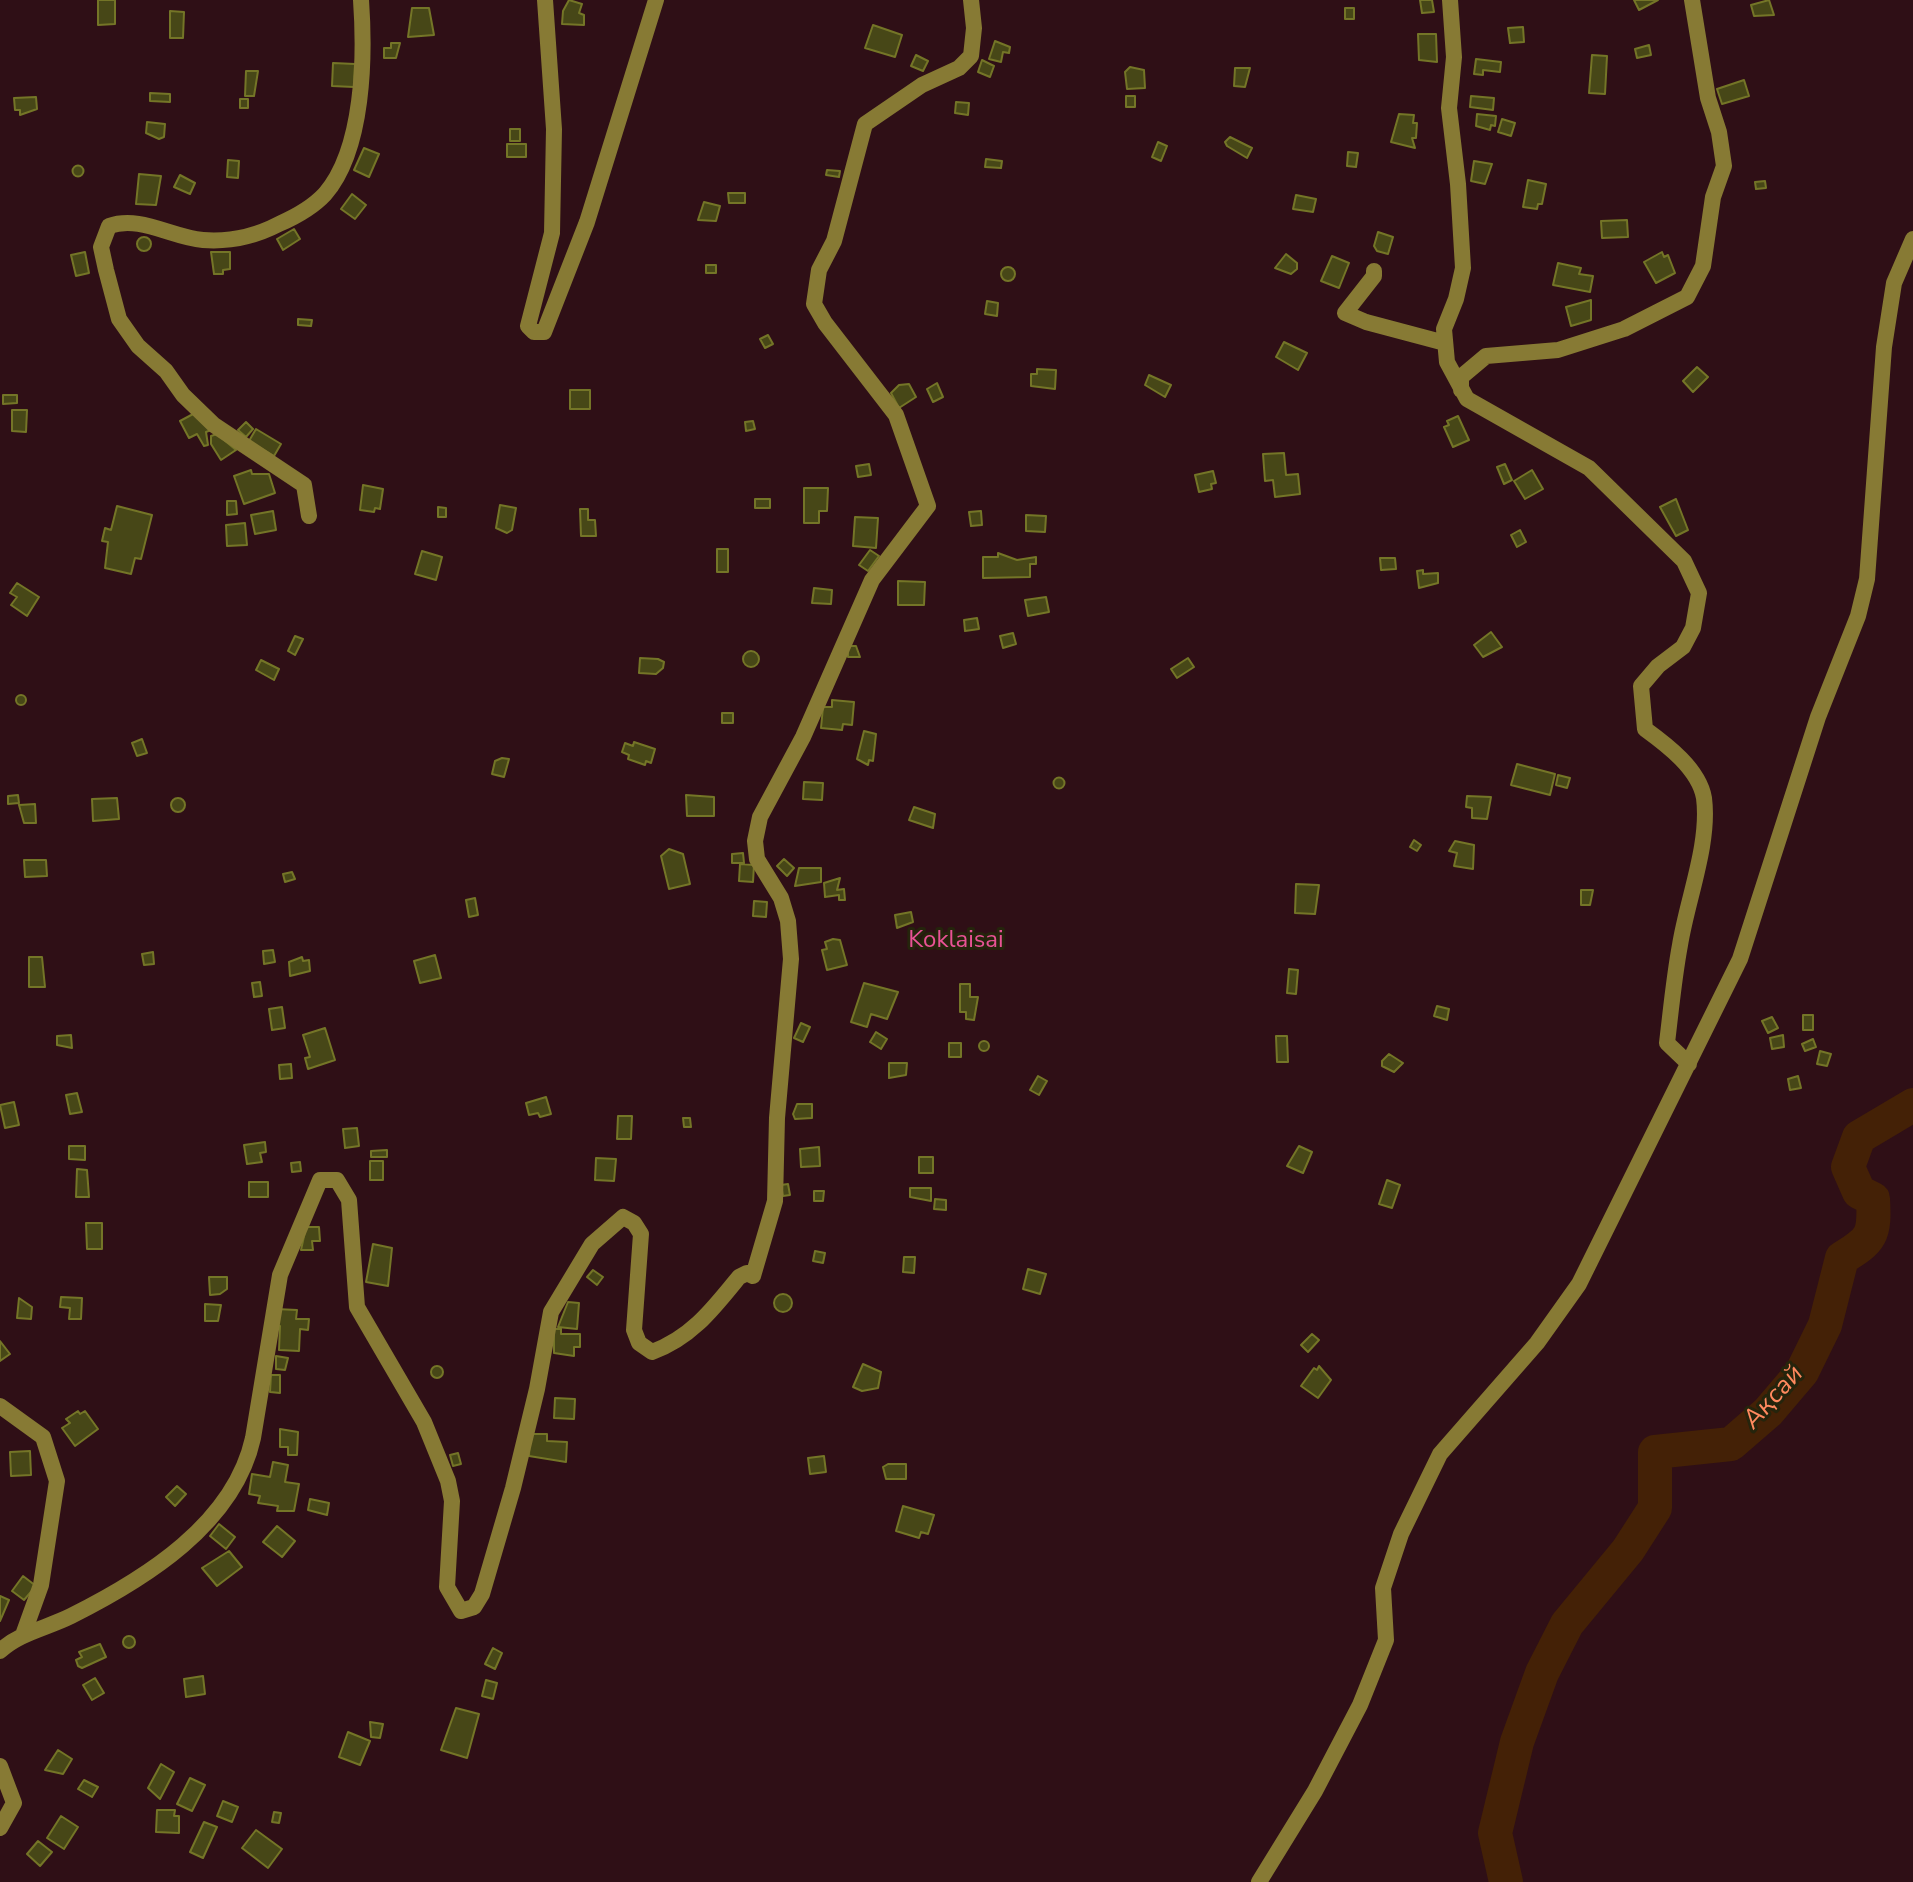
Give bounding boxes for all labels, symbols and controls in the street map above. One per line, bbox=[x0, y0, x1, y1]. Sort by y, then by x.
park label: Koklaisai bbox=[908, 927, 1004, 955]
water label: Ақсай bbox=[1737, 1360, 1811, 1436]

